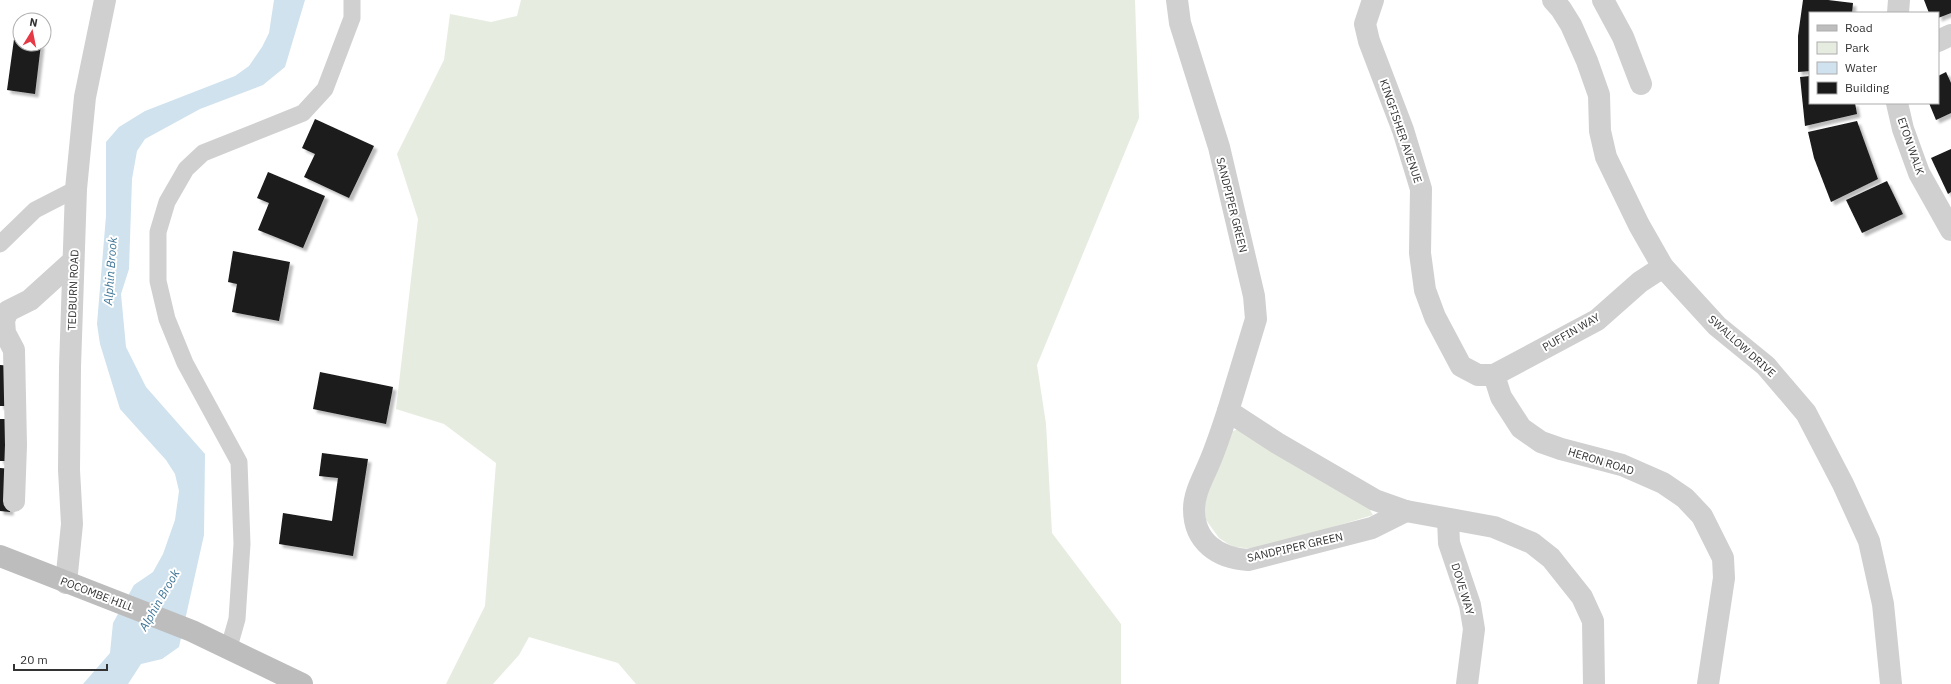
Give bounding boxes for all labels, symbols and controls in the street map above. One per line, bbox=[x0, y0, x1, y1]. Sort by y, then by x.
north arrow bbox=[12, 12, 52, 52]
legend bbox=[1809, 12, 1939, 104]
text: N bbox=[29, 15, 39, 30]
text: Road bbox=[1845, 20, 1873, 35]
text: Park bbox=[1845, 40, 1870, 55]
text: Water bbox=[1845, 60, 1878, 75]
street label: KINGFISHER AVENUE bbox=[1377, 77, 1425, 185]
text: Building bbox=[1845, 80, 1890, 95]
street label: ETON WALK bbox=[1895, 115, 1927, 177]
street label: SANDPIPER GREEN bbox=[1213, 156, 1251, 254]
water label: Alphin Brook bbox=[100, 236, 120, 307]
street label: TEDBURN ROAD bbox=[65, 249, 81, 331]
street label: PUFFIN WAY bbox=[1540, 310, 1603, 354]
street label: SWALLOW DRIVE bbox=[1705, 312, 1779, 380]
street label: HERON ROAD bbox=[1566, 444, 1636, 478]
street label: SANDPIPER GREEN bbox=[1246, 529, 1344, 565]
street label: DOVE WAY bbox=[1448, 561, 1478, 617]
water label: Alphin Brook bbox=[135, 566, 183, 634]
street label: POCOMBE HILL bbox=[58, 574, 136, 615]
scale bar bbox=[14, 646, 107, 672]
text: 20 m bbox=[20, 652, 48, 667]

